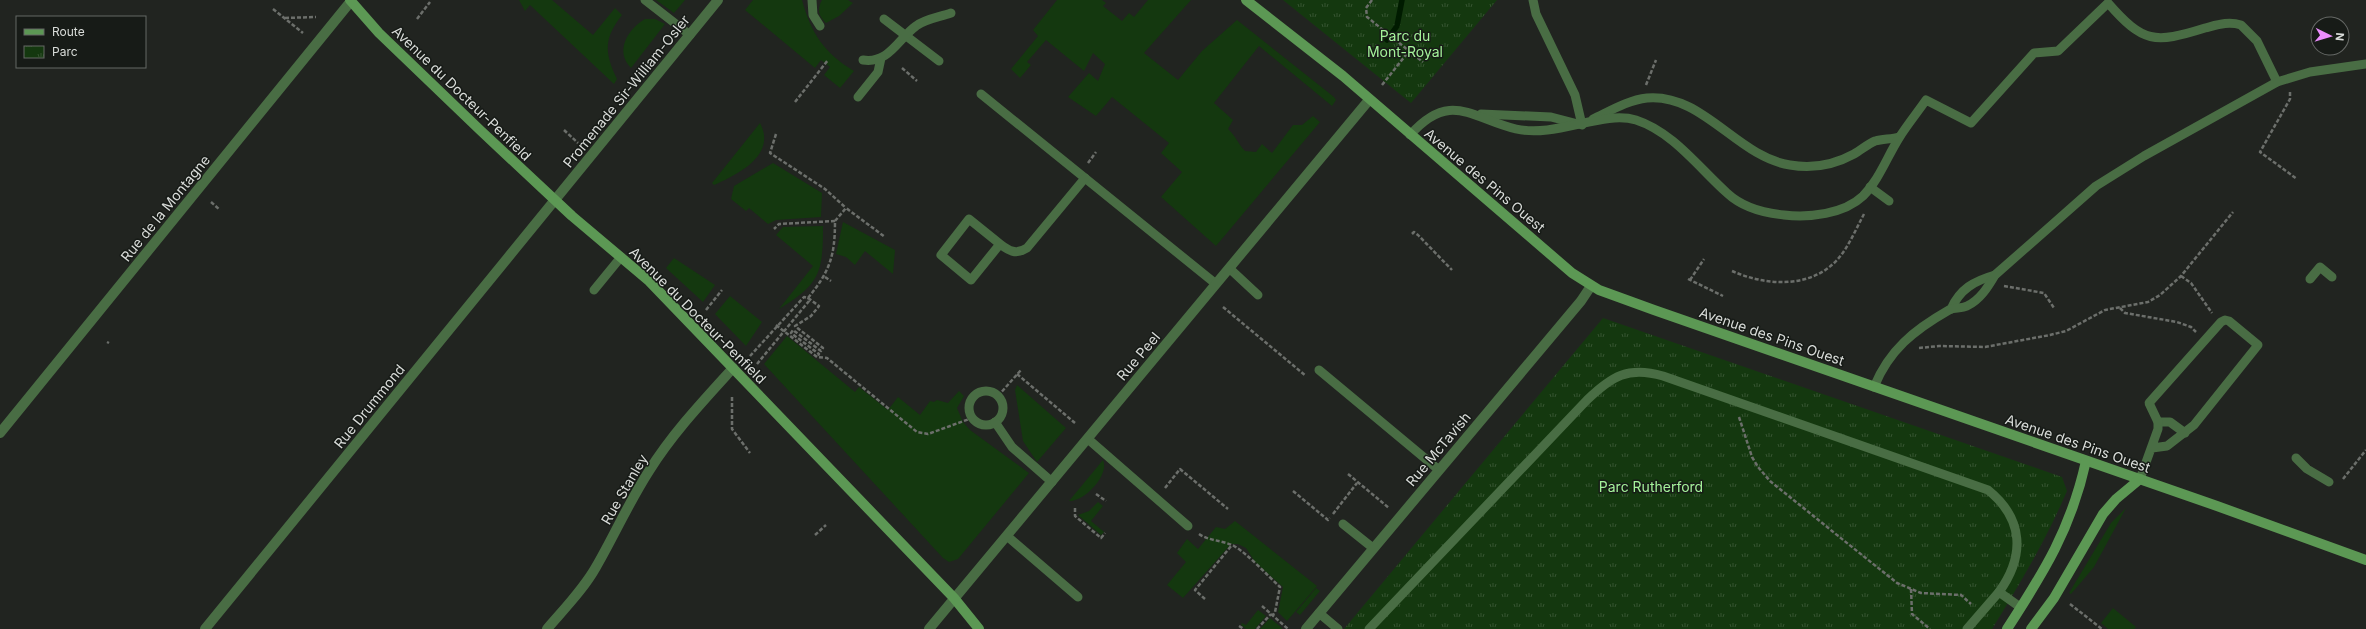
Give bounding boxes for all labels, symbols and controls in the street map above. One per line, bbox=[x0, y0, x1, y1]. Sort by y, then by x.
street label: Promenade Sir-William-Osler bbox=[559, 11, 693, 171]
legend bbox=[16, 16, 146, 68]
north arrow bbox=[2310, 16, 2350, 56]
street label: Avenue du Docteur-Penfield bbox=[389, 22, 535, 164]
text: Route bbox=[52, 24, 85, 39]
park label: Parc du Mont-Royal bbox=[1367, 27, 1443, 60]
text: N bbox=[2333, 32, 2347, 42]
text: Parc bbox=[52, 44, 78, 59]
street label: Avenue des Pins Ouest bbox=[1421, 125, 1549, 236]
street label: Rue de la Montagne bbox=[117, 151, 213, 265]
street label: Avenue du Docteur-Penfield bbox=[626, 243, 770, 387]
street label: Avenue des Pins Ouest bbox=[1697, 303, 1847, 369]
street label: Rue Peel bbox=[1113, 328, 1163, 384]
street label: Rue Drummond bbox=[330, 361, 408, 451]
street label: Rue McTavish bbox=[1402, 408, 1474, 490]
street label: Avenue des Pins Ouest bbox=[2003, 410, 2153, 476]
street label: Rue Stanley bbox=[597, 451, 651, 527]
park label: Parc Rutherford bbox=[1599, 478, 1703, 495]

